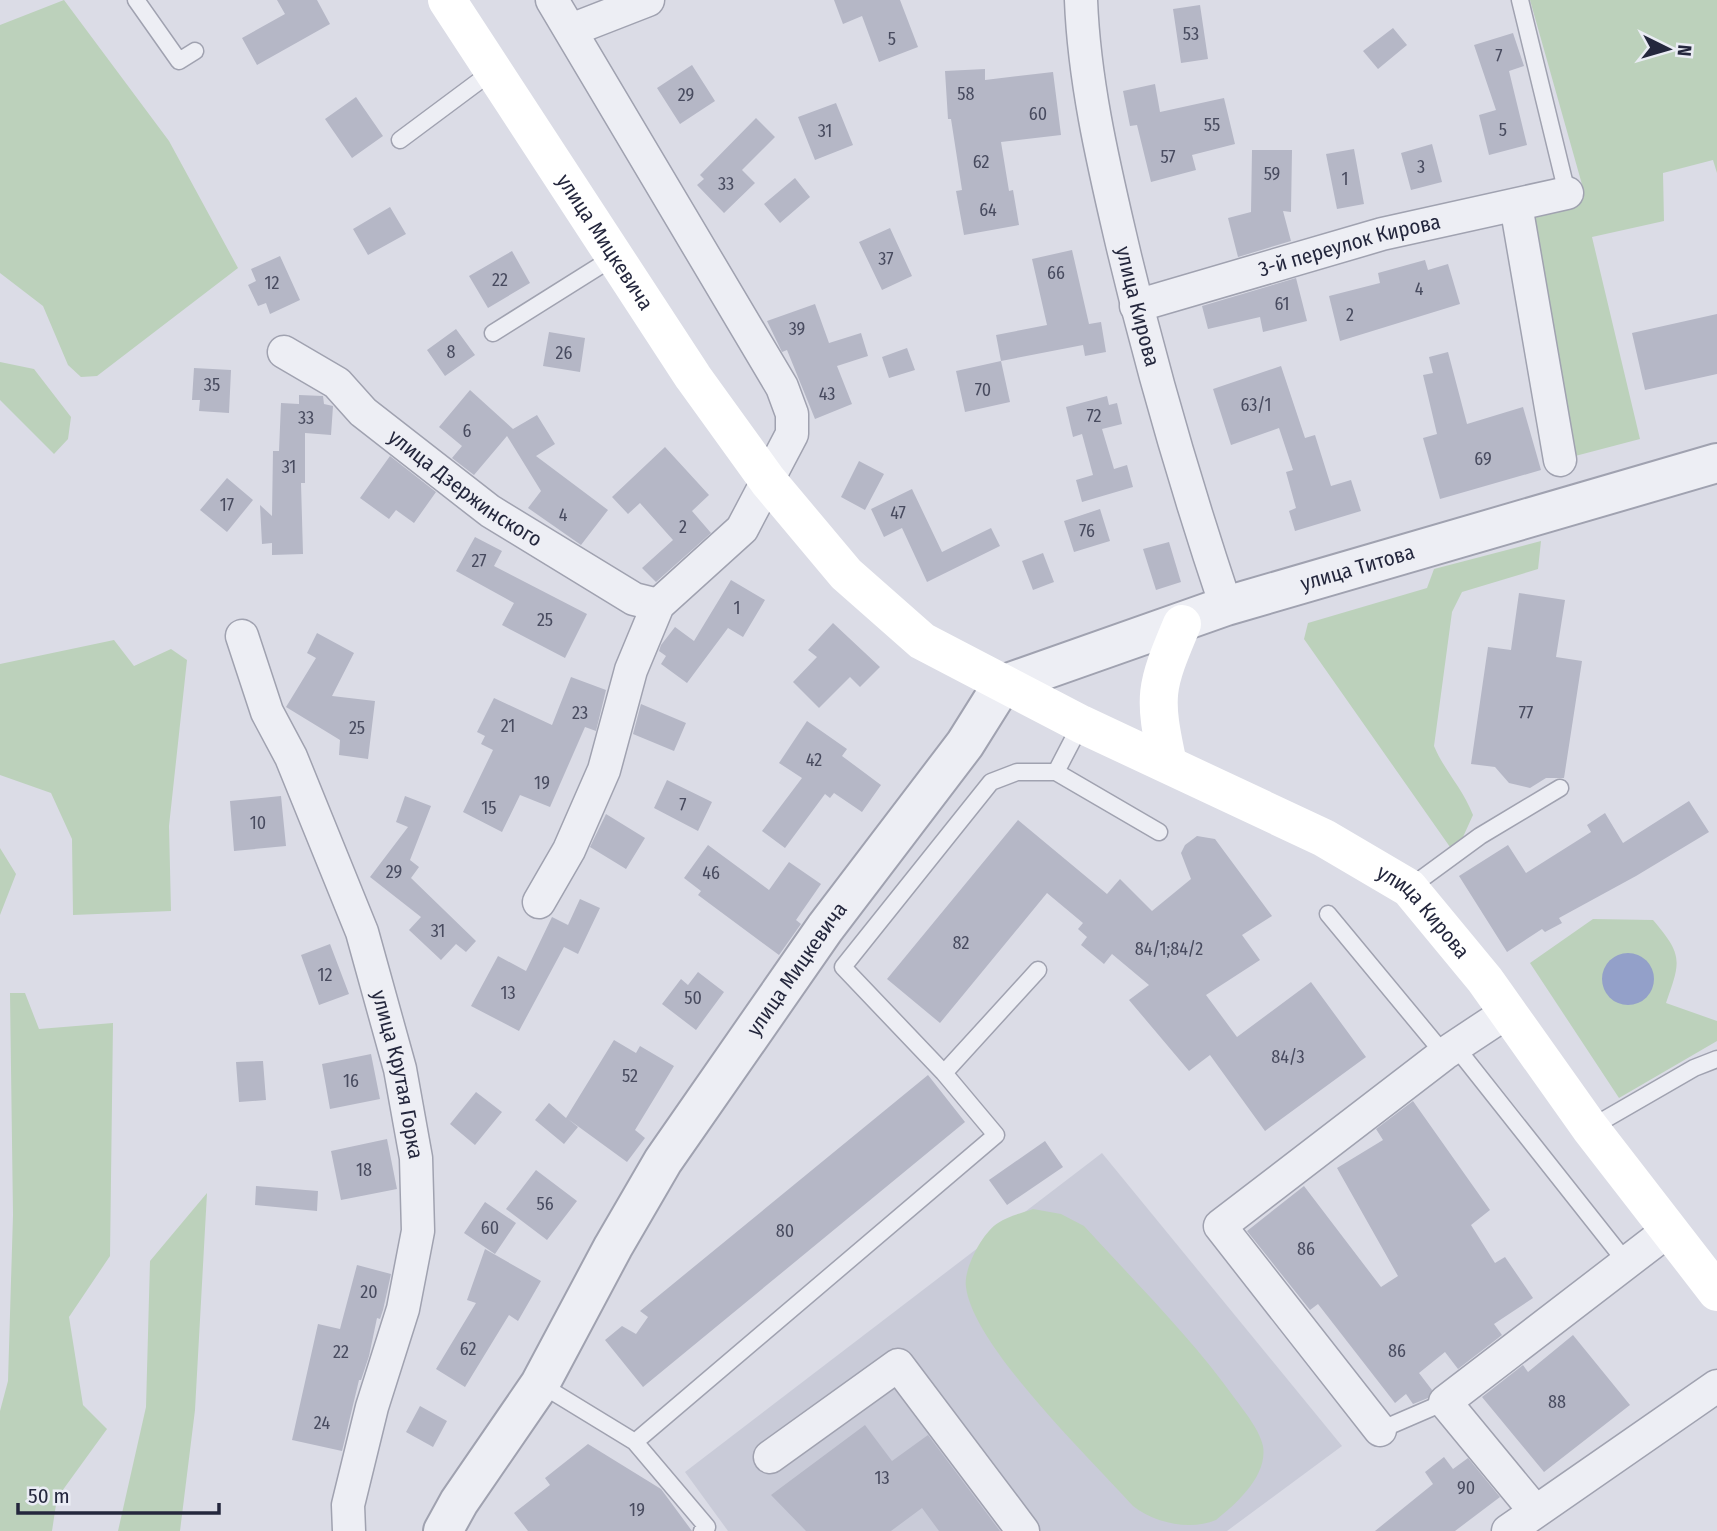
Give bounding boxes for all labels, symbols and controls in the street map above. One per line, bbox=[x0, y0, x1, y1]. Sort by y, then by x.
north arrow bbox=[1633, 14, 1703, 84]
house number: 53 bbox=[1183, 23, 1199, 45]
house number: 5 bbox=[888, 28, 896, 50]
text: N bbox=[1672, 44, 1696, 57]
house number: 7 bbox=[1495, 45, 1503, 67]
house number: 58 bbox=[957, 83, 975, 105]
house number: 29 bbox=[678, 84, 694, 106]
house number: 60 bbox=[1029, 103, 1047, 125]
house number: 55 bbox=[1204, 114, 1220, 136]
house number: 5 bbox=[1499, 119, 1507, 141]
house number: 31 bbox=[818, 120, 832, 142]
house number: 57 bbox=[1160, 146, 1176, 168]
house number: 62 bbox=[973, 151, 989, 173]
house number: 3 bbox=[1417, 156, 1425, 178]
house number: 59 bbox=[1264, 163, 1280, 185]
house number: 1 bbox=[1341, 168, 1349, 190]
street label: улица Мицкевича bbox=[551, 169, 659, 315]
house number: 33 bbox=[718, 173, 734, 195]
house number: 64 bbox=[979, 199, 997, 221]
street label: 3-й переулок Кирова bbox=[1255, 208, 1443, 282]
street label: улица Кирова bbox=[1110, 244, 1165, 369]
house number: 37 bbox=[878, 248, 894, 270]
house number: 66 bbox=[1047, 262, 1065, 284]
house number: 22 bbox=[492, 269, 508, 291]
house number: 12 bbox=[265, 272, 280, 294]
house number: 4 bbox=[1415, 278, 1424, 300]
house number: 61 bbox=[1274, 293, 1290, 315]
house number: 2 bbox=[1346, 304, 1354, 326]
house number: 39 bbox=[789, 318, 805, 340]
house number: 8 bbox=[447, 341, 456, 363]
house number: 26 bbox=[556, 342, 573, 364]
house number: 35 bbox=[204, 374, 220, 396]
house number: 70 bbox=[975, 379, 991, 401]
house number: 43 bbox=[819, 383, 835, 405]
house number: 63/1 bbox=[1241, 394, 1271, 416]
house number: 72 bbox=[1086, 405, 1102, 427]
house number: 33 bbox=[298, 407, 314, 429]
house number: 6 bbox=[463, 420, 472, 442]
street label: улица Дзержинского bbox=[383, 424, 547, 553]
house number: 69 bbox=[1474, 448, 1492, 470]
house number: 31 bbox=[282, 456, 296, 478]
house number: 17 bbox=[220, 494, 234, 516]
house number: 47 bbox=[890, 502, 906, 524]
house number: 4 bbox=[559, 504, 568, 526]
house number: 2 bbox=[679, 516, 687, 538]
house number: 76 bbox=[1079, 520, 1095, 542]
street label: улица Титова bbox=[1297, 539, 1418, 597]
house number: 27 bbox=[471, 550, 487, 572]
house number: 1 bbox=[733, 597, 741, 619]
house number: 25 bbox=[537, 609, 553, 631]
house number: 23 bbox=[572, 702, 588, 724]
house number: 77 bbox=[1519, 702, 1533, 724]
house number: 21 bbox=[501, 715, 515, 737]
house number: 25 bbox=[349, 717, 365, 739]
house number: 42 bbox=[806, 749, 822, 771]
house number: 19 bbox=[534, 772, 550, 794]
house number: 7 bbox=[679, 794, 687, 816]
house number: 15 bbox=[481, 797, 497, 819]
house number: 10 bbox=[250, 812, 266, 834]
street label: улица Кирова bbox=[1372, 859, 1475, 964]
house number: 29 bbox=[386, 861, 402, 883]
house number: 46 bbox=[702, 862, 720, 884]
street label: улица Мицкевича bbox=[741, 897, 853, 1041]
house number: 31 bbox=[431, 920, 445, 942]
house number: 82 bbox=[953, 932, 969, 954]
house number: 84/1;84/2 bbox=[1135, 938, 1203, 960]
house number: 12 bbox=[318, 964, 333, 986]
house number: 13 bbox=[500, 982, 516, 1004]
street label: улица Крутая Горка bbox=[366, 987, 429, 1161]
house number: 50 bbox=[684, 987, 702, 1009]
house number: 84/3 bbox=[1271, 1046, 1305, 1068]
house number: 52 bbox=[622, 1065, 638, 1087]
house number: 16 bbox=[343, 1070, 359, 1092]
house number: 18 bbox=[356, 1159, 372, 1181]
house number: 56 bbox=[536, 1193, 554, 1215]
house number: 60 bbox=[481, 1217, 499, 1239]
house number: 80 bbox=[776, 1220, 794, 1242]
house number: 86 bbox=[1297, 1238, 1315, 1260]
house number: 20 bbox=[360, 1281, 378, 1303]
house number: 62 bbox=[460, 1338, 476, 1360]
house number: 86 bbox=[1388, 1340, 1406, 1362]
house number: 22 bbox=[333, 1341, 349, 1363]
house number: 88 bbox=[1548, 1391, 1566, 1413]
house number: 24 bbox=[314, 1412, 330, 1434]
house number: 13 bbox=[874, 1467, 890, 1489]
scale bar bbox=[18, 1472, 219, 1516]
house number: 90 bbox=[1457, 1477, 1475, 1499]
text: 50 m bbox=[28, 1483, 70, 1509]
house number: 19 bbox=[629, 1499, 645, 1521]

